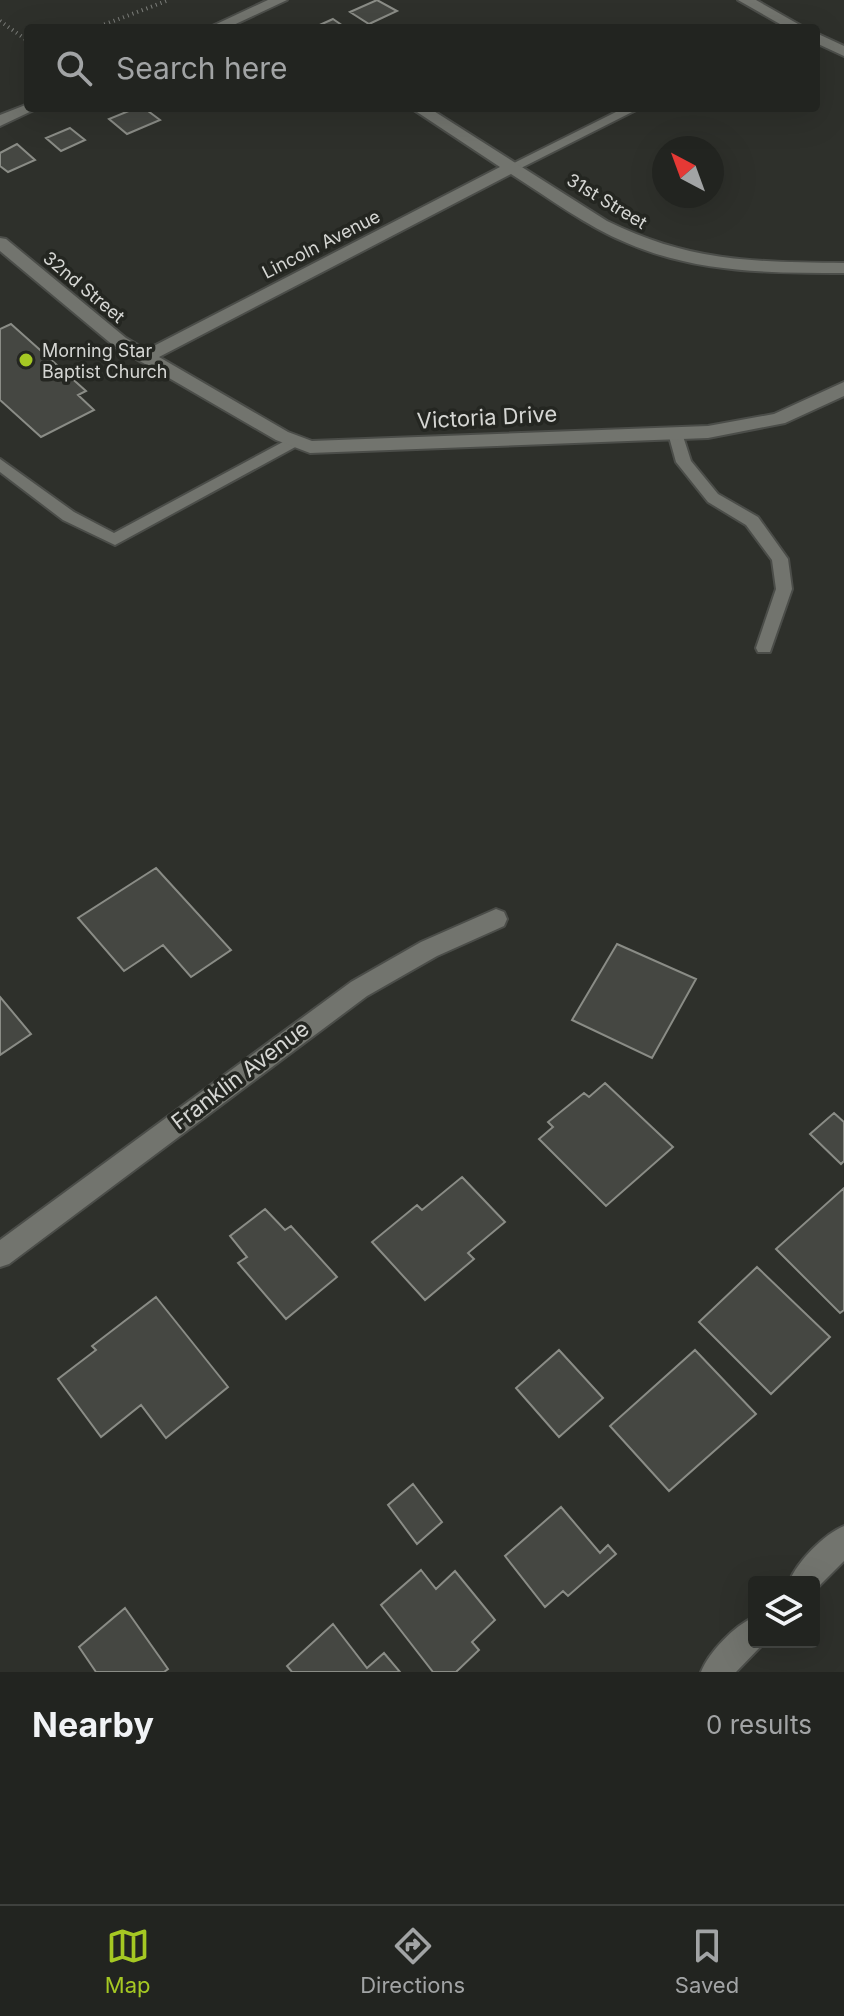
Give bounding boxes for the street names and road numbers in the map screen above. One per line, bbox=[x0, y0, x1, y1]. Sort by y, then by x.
street label: 31st Street bbox=[563, 169, 651, 233]
street label: Lincoln Avenue bbox=[259, 205, 383, 283]
street label: 32nd Street bbox=[39, 247, 129, 327]
street label: Victoria Drive bbox=[416, 400, 558, 434]
street label: Franklin Avenue bbox=[166, 1015, 314, 1135]

